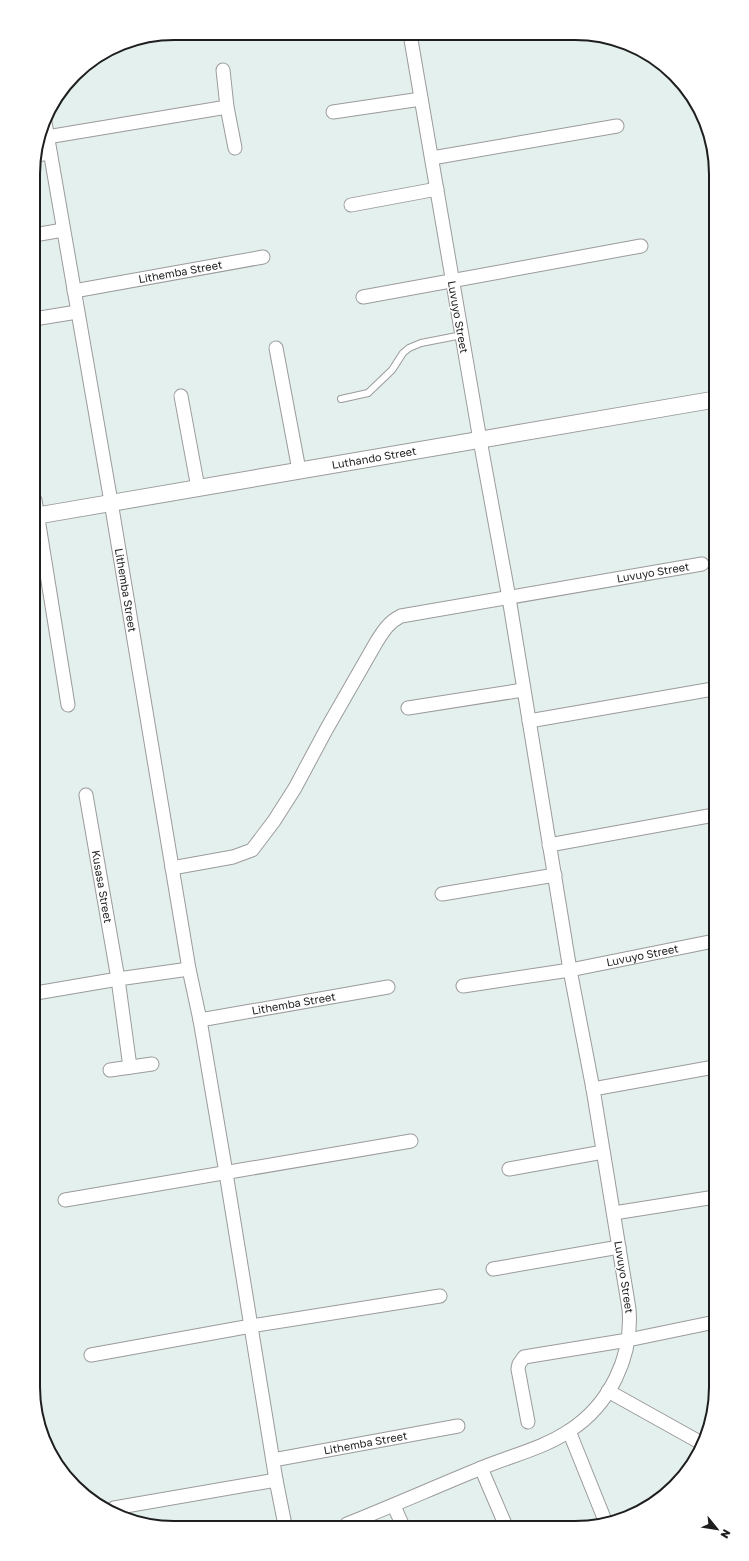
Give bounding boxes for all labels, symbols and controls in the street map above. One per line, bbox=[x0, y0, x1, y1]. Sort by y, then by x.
street label: Lithemba Street bbox=[137, 257, 223, 285]
street label: Luvuyo Street bbox=[446, 280, 471, 354]
street label: Luthando Street bbox=[331, 444, 417, 471]
street label: Lithemba Street bbox=[113, 547, 140, 633]
street label: Luvuyo Street bbox=[616, 559, 690, 585]
street label: Kusasa Street bbox=[90, 849, 115, 924]
street label: Luvuyo Street bbox=[605, 941, 680, 969]
street label: Lithemba Street bbox=[251, 989, 336, 1017]
street label: Luvuyo Street bbox=[612, 1240, 637, 1314]
street label: Lithemba Street bbox=[322, 1428, 408, 1457]
north arrow bbox=[697, 1509, 737, 1549]
text: N bbox=[718, 1527, 734, 1541]

